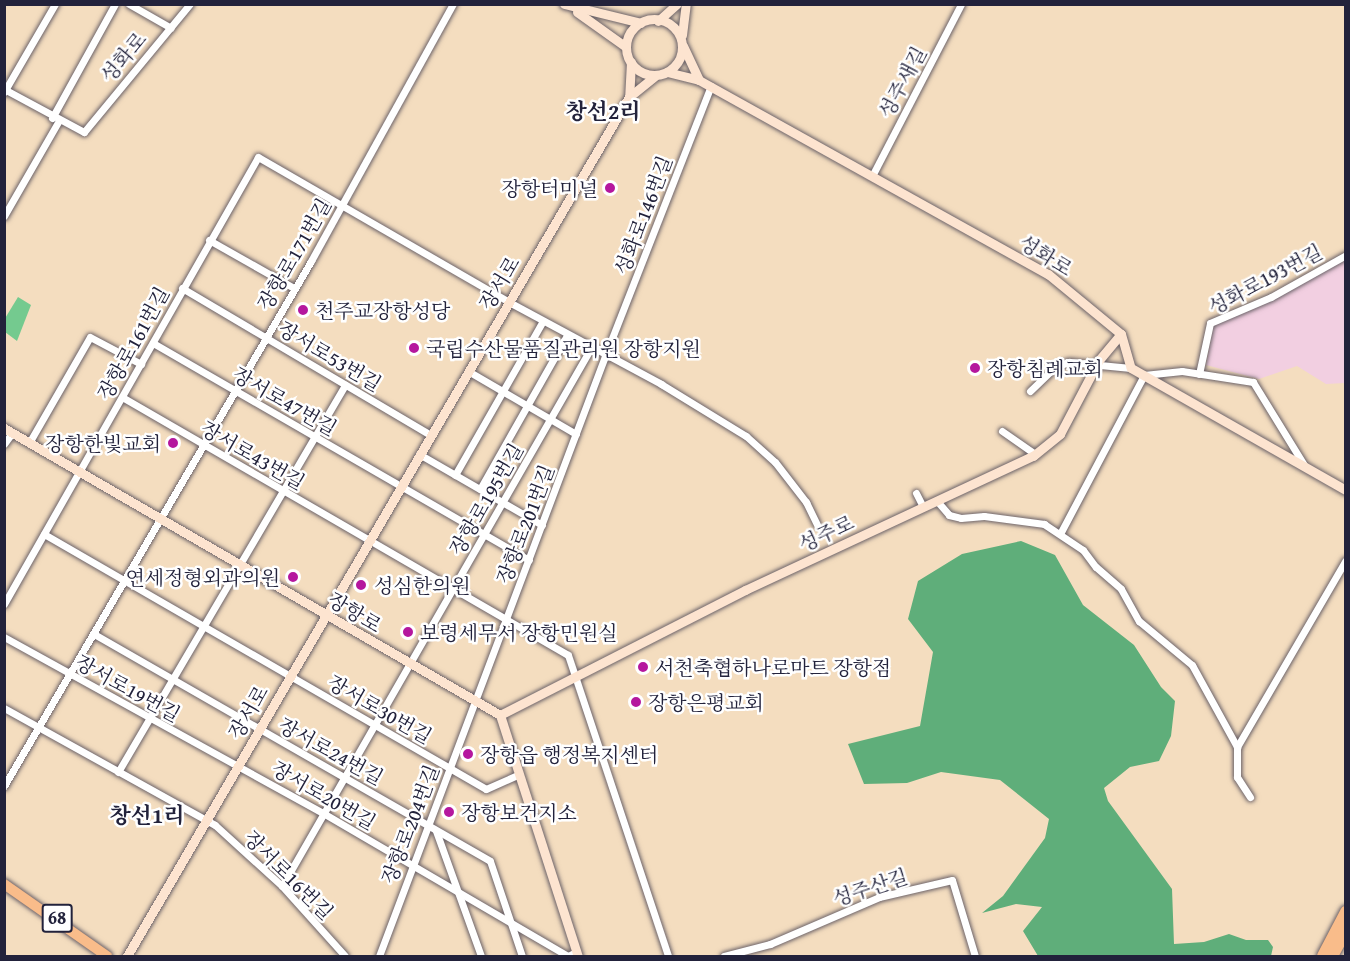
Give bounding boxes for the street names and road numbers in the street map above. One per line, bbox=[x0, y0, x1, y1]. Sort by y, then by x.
street label: 성화로 bbox=[95, 27, 151, 87]
street label: 성주새길 bbox=[873, 42, 931, 122]
street label: 성화로146번길 bbox=[609, 152, 677, 278]
street label: 장항로171번길 bbox=[252, 194, 336, 314]
street label: 성화로 bbox=[1015, 229, 1077, 281]
street label: 성화로193번길 bbox=[1204, 239, 1326, 319]
street label: 장서로 bbox=[474, 252, 524, 314]
street label: 장항로161번길 bbox=[92, 282, 174, 404]
street label: 장서로53번길 bbox=[274, 316, 386, 396]
street label: 장서로47번길 bbox=[229, 362, 341, 440]
street label: 장서로43번길 bbox=[197, 416, 309, 494]
street label: 장항로195번길 bbox=[444, 439, 528, 559]
street label: 장항로201번길 bbox=[491, 461, 559, 587]
street label: 성주로 bbox=[795, 510, 857, 556]
street label: 장항로 bbox=[324, 587, 386, 637]
street label: 장서로19번길 bbox=[72, 649, 184, 727]
street label: 장서로30번길 bbox=[324, 670, 436, 748]
street label: 장서로 bbox=[223, 681, 273, 743]
street label: 장서로24번길 bbox=[275, 712, 387, 790]
street label: 장서로20번길 bbox=[268, 756, 380, 834]
street label: 장항로204번길 bbox=[376, 761, 444, 887]
street label: 장서로16번길 bbox=[240, 826, 338, 924]
street label: 성주산길 bbox=[830, 864, 910, 910]
road number: 68 bbox=[40, 903, 74, 933]

